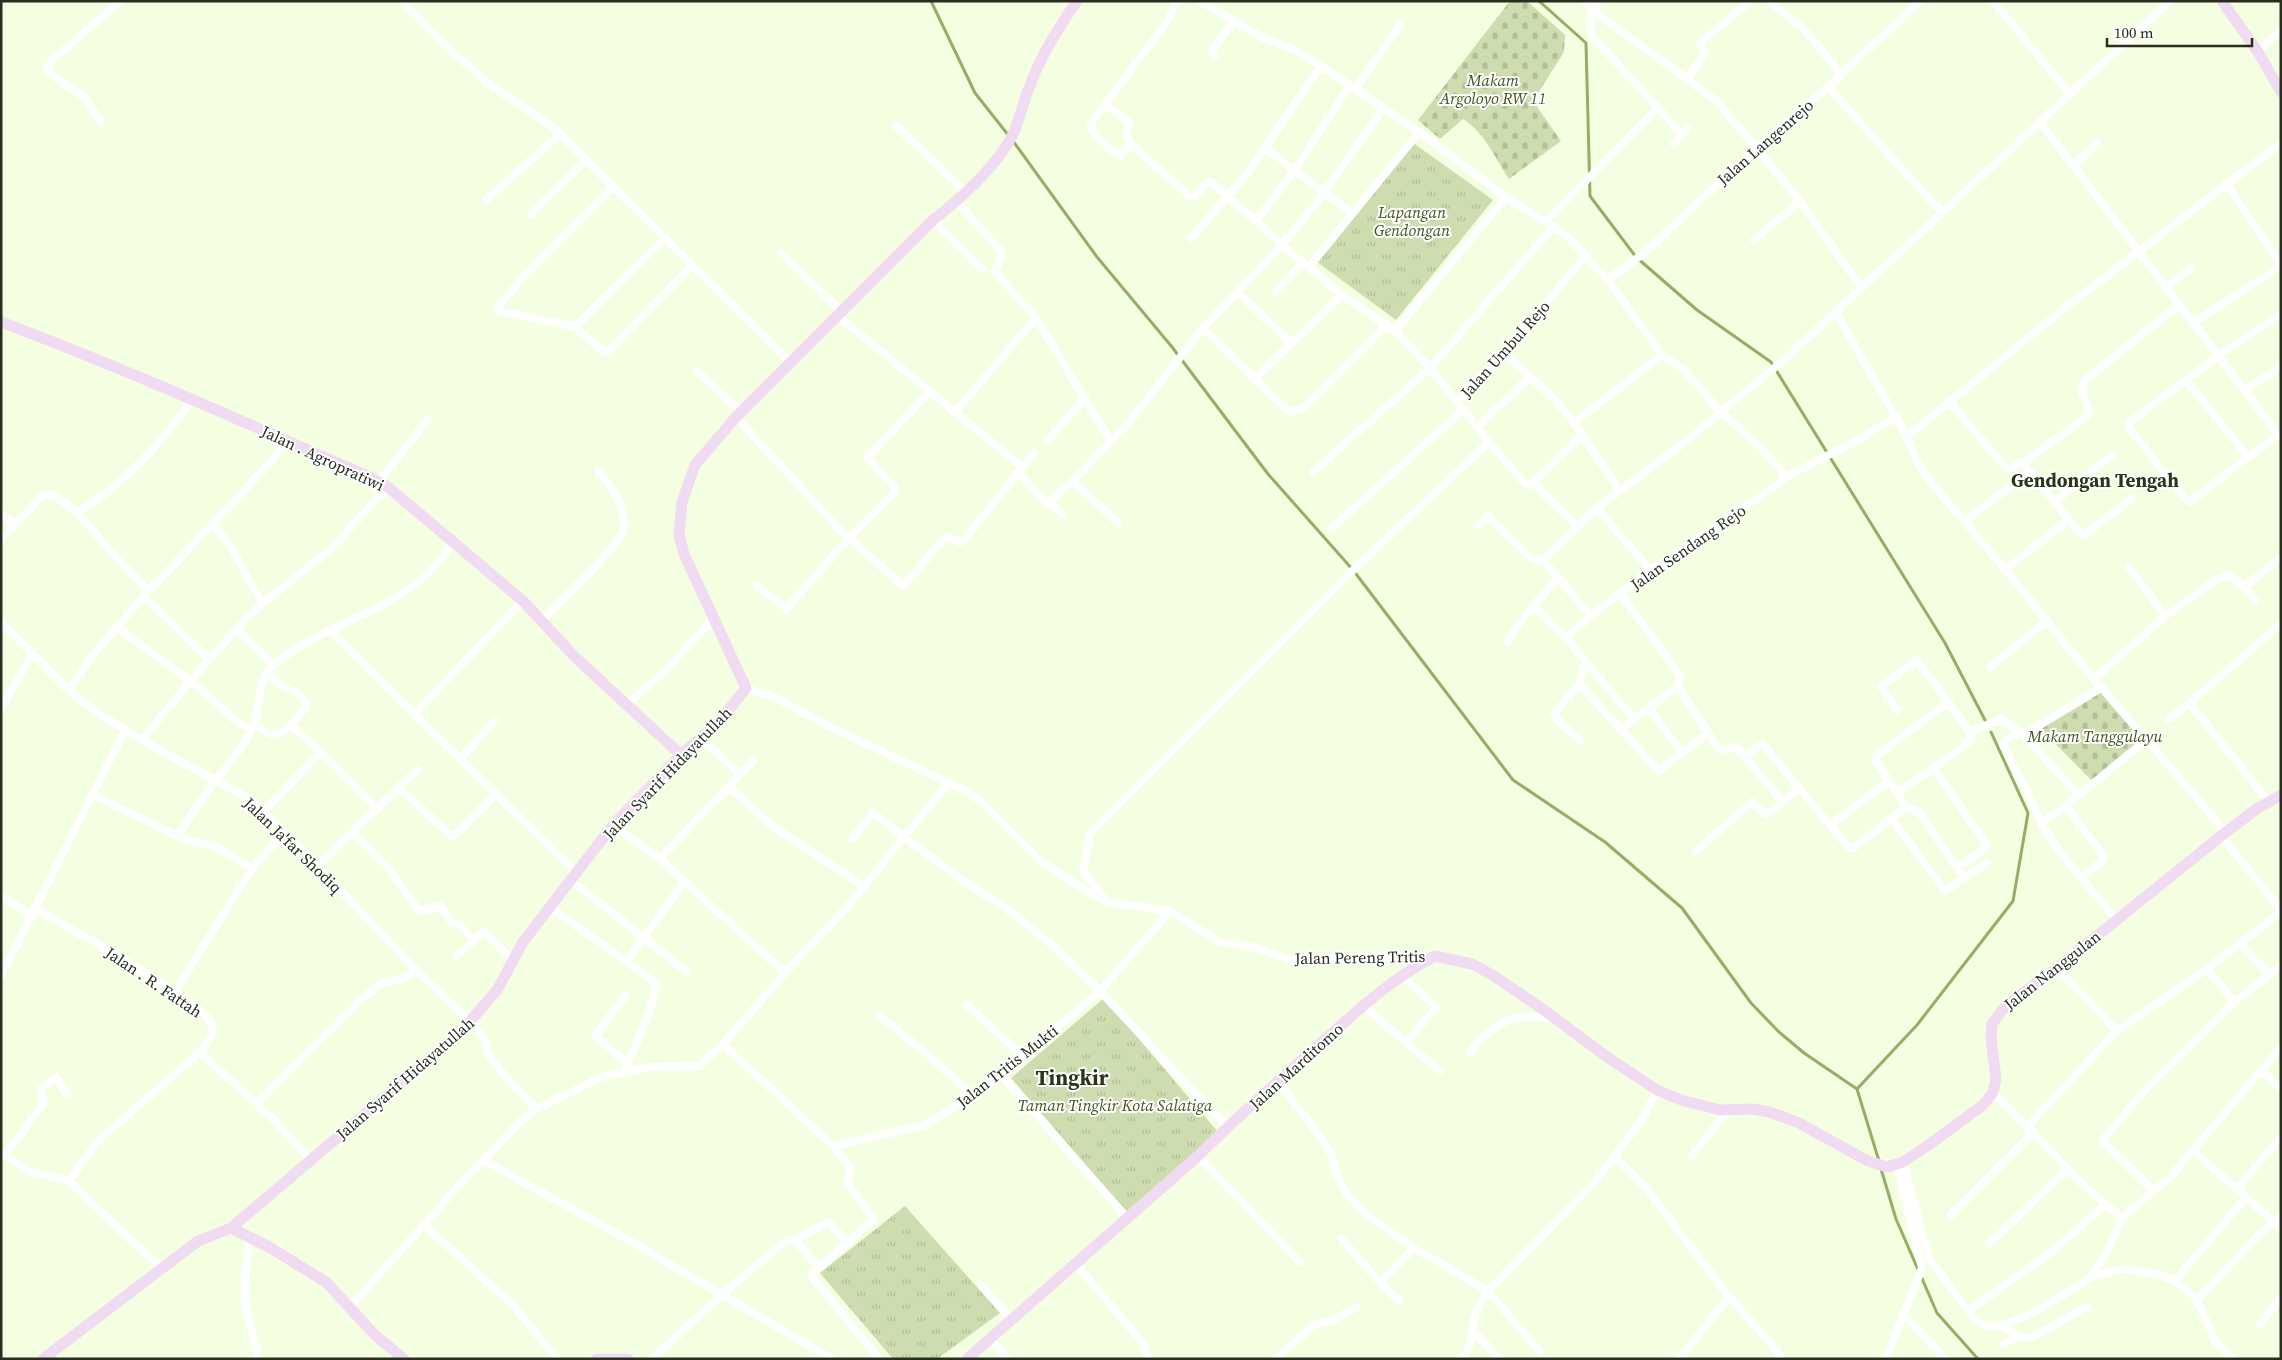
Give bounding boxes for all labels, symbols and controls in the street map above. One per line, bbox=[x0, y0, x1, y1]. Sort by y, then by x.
scale bar bbox=[2107, 15, 2252, 47]
text: 100 m bbox=[2114, 22, 2154, 43]
park label: Makam Argoloyo RW 11 bbox=[1439, 69, 1546, 109]
street label: Jalan Langenrejo bbox=[1711, 94, 1818, 191]
park label: Lapangan Gendongan bbox=[1374, 201, 1450, 241]
street label: Jalan Umbul Rejo bbox=[1455, 295, 1555, 403]
street label: Jalan . Agropratiwi bbox=[257, 419, 388, 496]
district label: Gendongan Tengah bbox=[2011, 467, 2179, 493]
street label: Jalan Sendang Rejo bbox=[1625, 499, 1750, 596]
street label: Jalan Syarif Hidayatullah bbox=[597, 702, 737, 845]
park label: Makam Tanggulayu bbox=[2027, 725, 2163, 747]
street label: Jalan Ja'far Shodiq bbox=[238, 792, 347, 898]
street label: Jalan Nanggulan bbox=[1998, 925, 2105, 1015]
street label: Jalan . R. Fattah bbox=[100, 941, 207, 1023]
street label: Jalan Pereng Tritis bbox=[1293, 945, 1426, 969]
street label: Jalan Syarif Hidayatullah bbox=[330, 1012, 479, 1145]
street label: Jalan Marditomo bbox=[1243, 1018, 1348, 1115]
street label: Jalan Tritis Mukti bbox=[951, 1019, 1062, 1113]
district label: Tingkir bbox=[1036, 1063, 1109, 1092]
park label: Taman Tingkir Kota Salatiga bbox=[1018, 1094, 1213, 1116]

